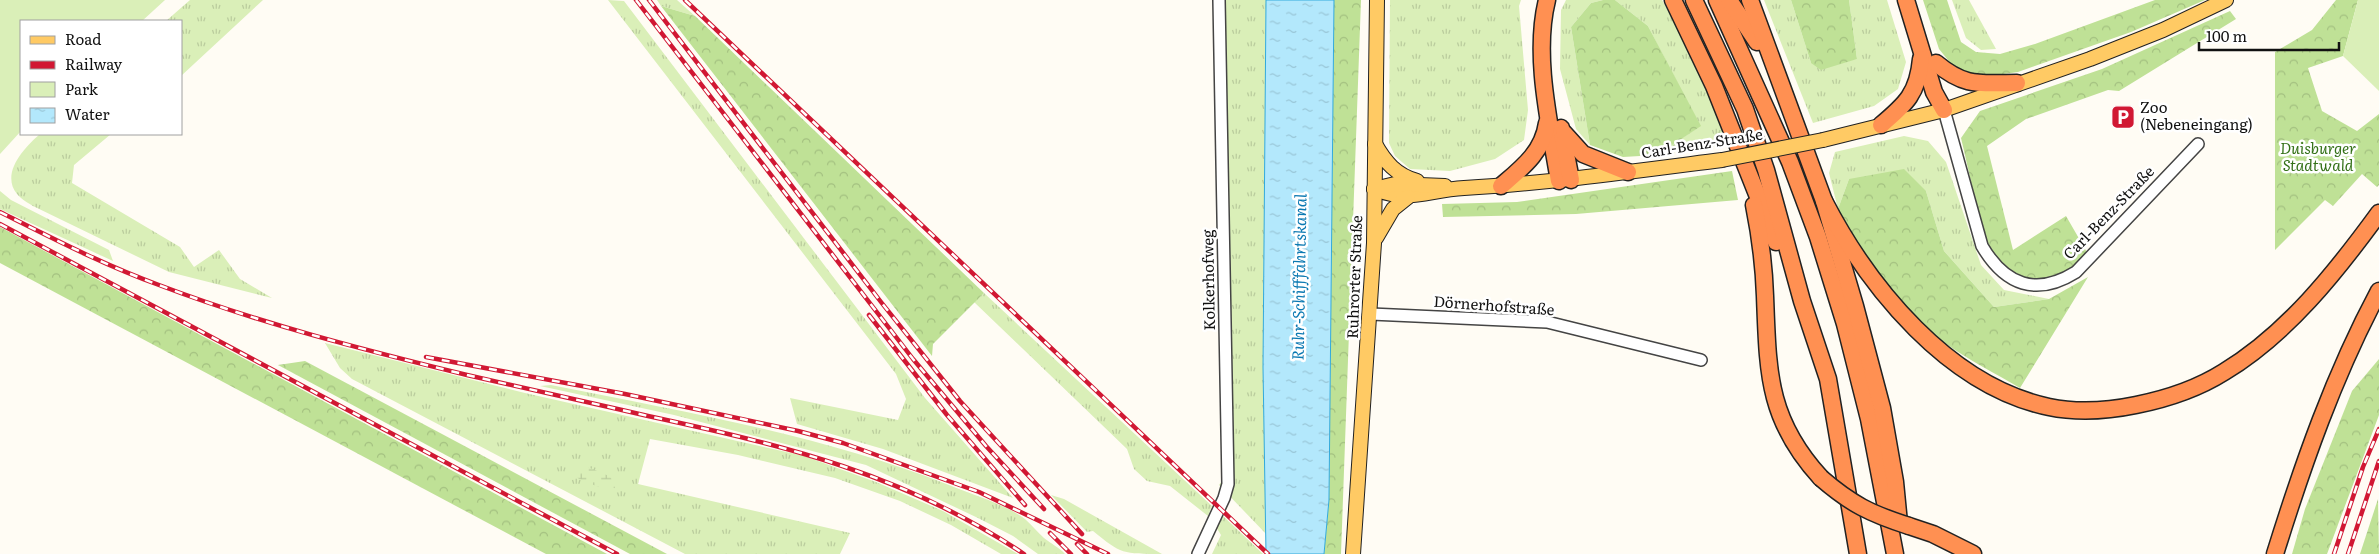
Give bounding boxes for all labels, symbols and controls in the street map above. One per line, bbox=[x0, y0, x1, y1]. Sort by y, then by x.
legend bbox=[20, 20, 182, 135]
scale bar bbox=[2199, 20, 2339, 52]
text: 100 m bbox=[2206, 24, 2247, 47]
text: Road bbox=[65, 27, 101, 50]
text: Railway bbox=[65, 52, 123, 75]
text: Park bbox=[65, 77, 99, 100]
place label: Zoo (Nebeneingang) bbox=[2140, 95, 2253, 135]
text: Water bbox=[65, 102, 110, 125]
parking icon: Zoo (Nebeneingang) bbox=[2110, 104, 2136, 130]
street label: Carl-Benz-Straße bbox=[1639, 122, 1764, 163]
park label: Duisburger Stadtwald bbox=[2280, 136, 2356, 176]
street label: Carl-Benz-Straße bbox=[2057, 160, 2159, 264]
water label: Ruhr-Schifffahrtskanal bbox=[1285, 193, 1311, 361]
street label: Ruhrorter Straße bbox=[1340, 215, 1367, 339]
street label: Kolkerhofweg bbox=[1195, 229, 1220, 331]
street label: Dörnerhofstraße bbox=[1433, 289, 1556, 320]

